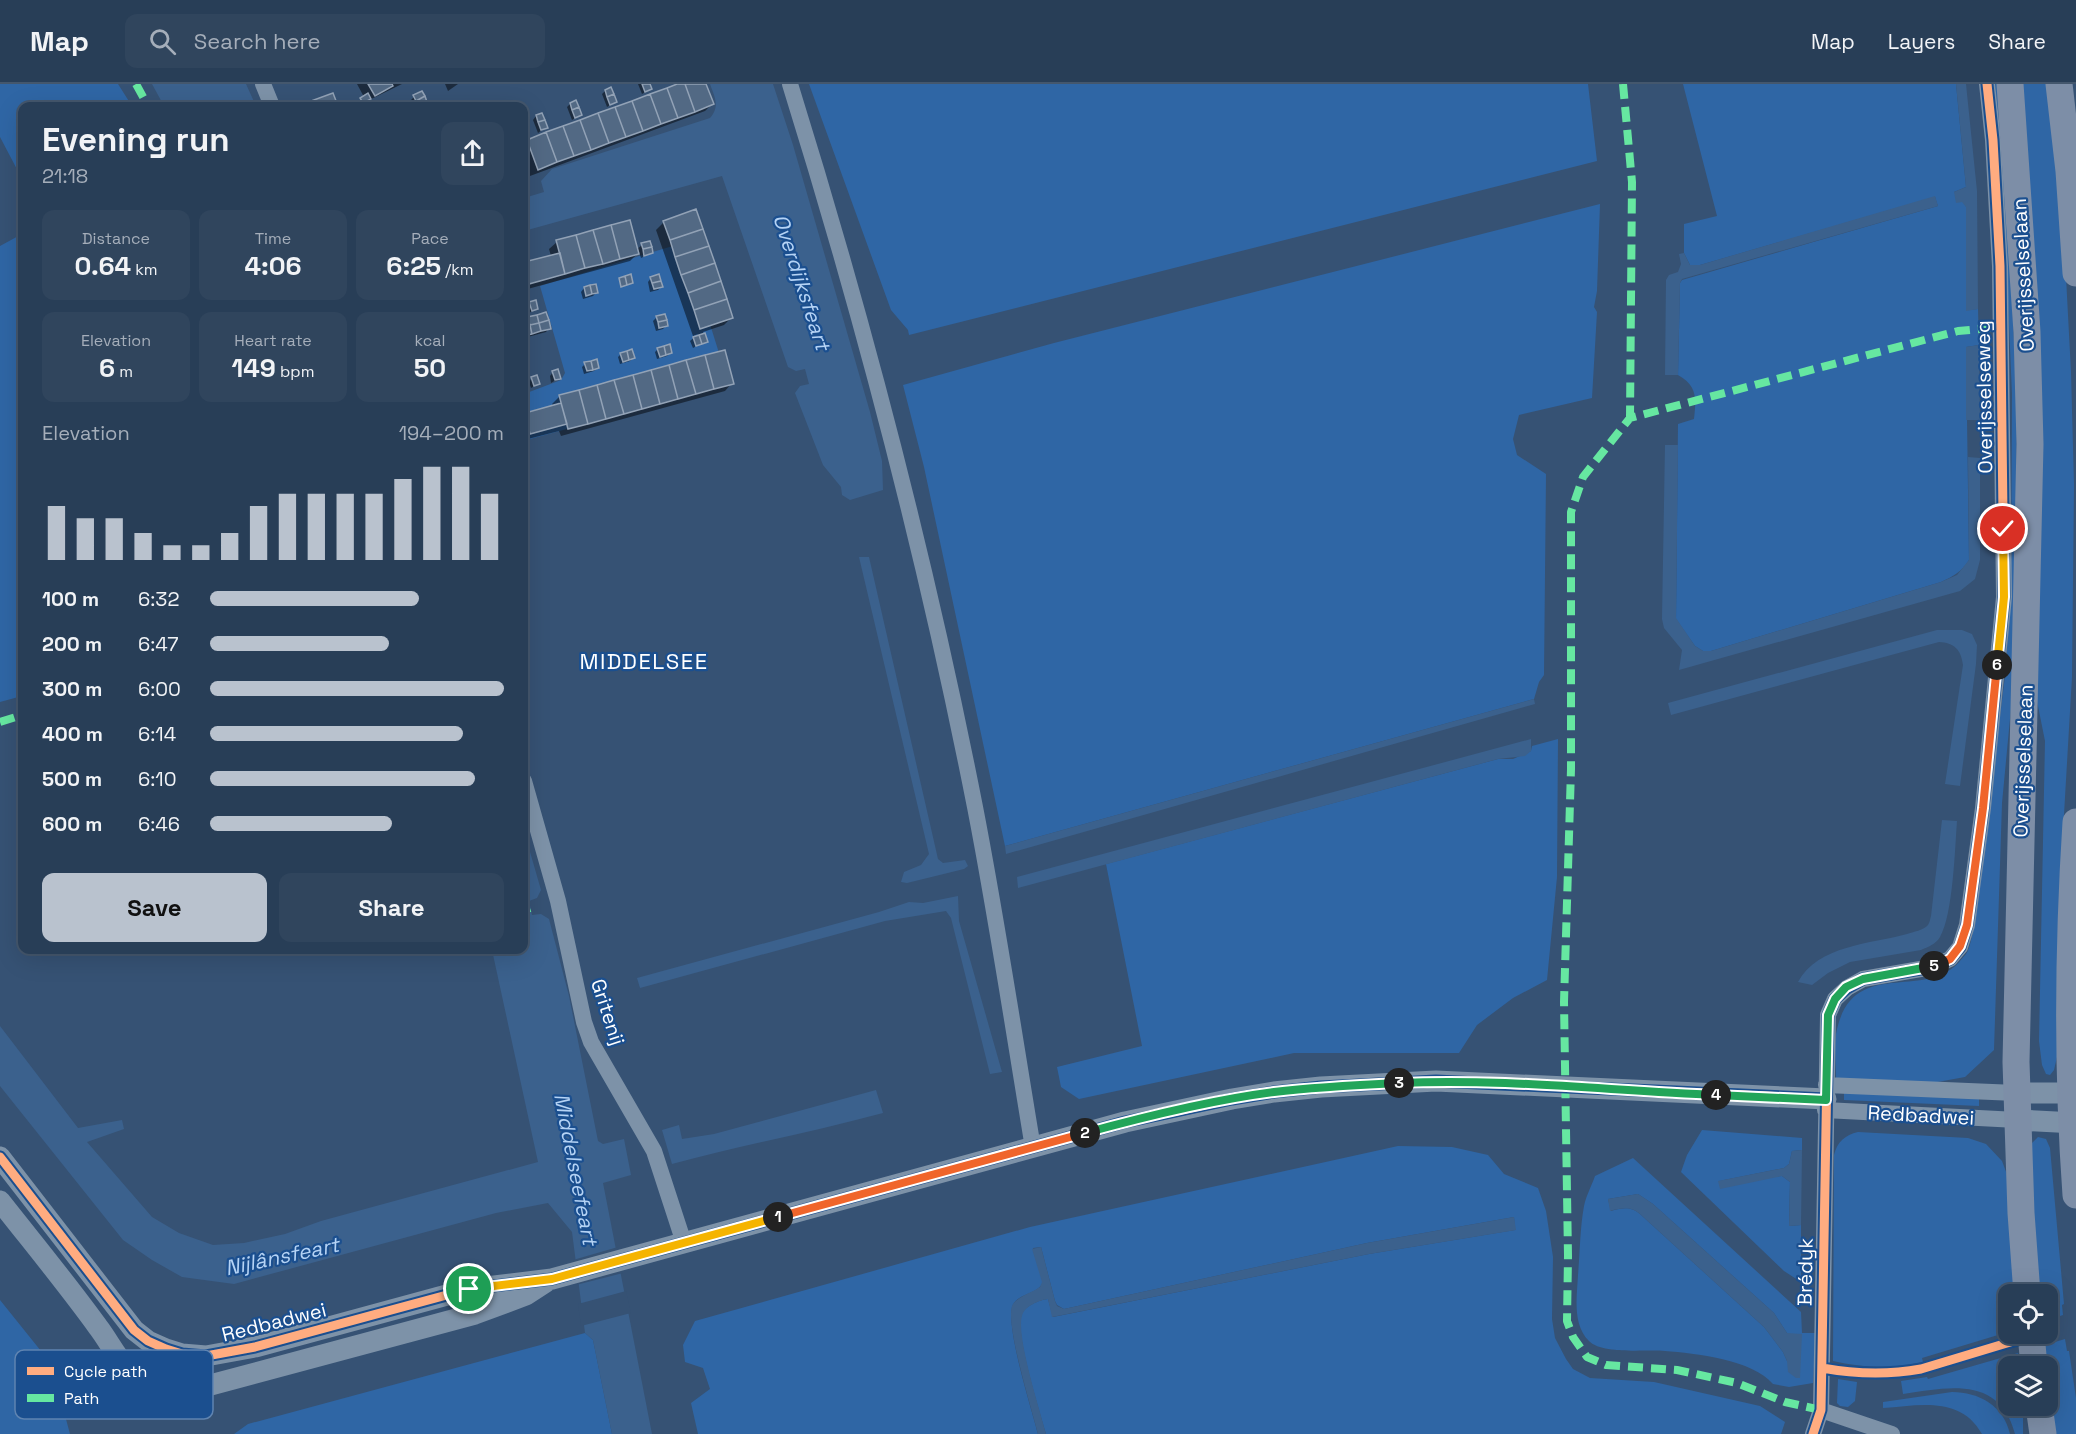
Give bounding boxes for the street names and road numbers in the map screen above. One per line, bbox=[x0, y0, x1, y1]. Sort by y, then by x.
street label: Overijsselselaan bbox=[2006, 198, 2040, 352]
street label: Overijsselseweg bbox=[1970, 320, 1998, 474]
street label: Overijsselselaan bbox=[2007, 684, 2039, 838]
street label: Gritenij bbox=[585, 975, 631, 1049]
street label: Redbadwei bbox=[1867, 1099, 1975, 1131]
street label: Brédyk bbox=[1791, 1237, 1819, 1306]
street label: Redbadwei bbox=[219, 1296, 329, 1348]

